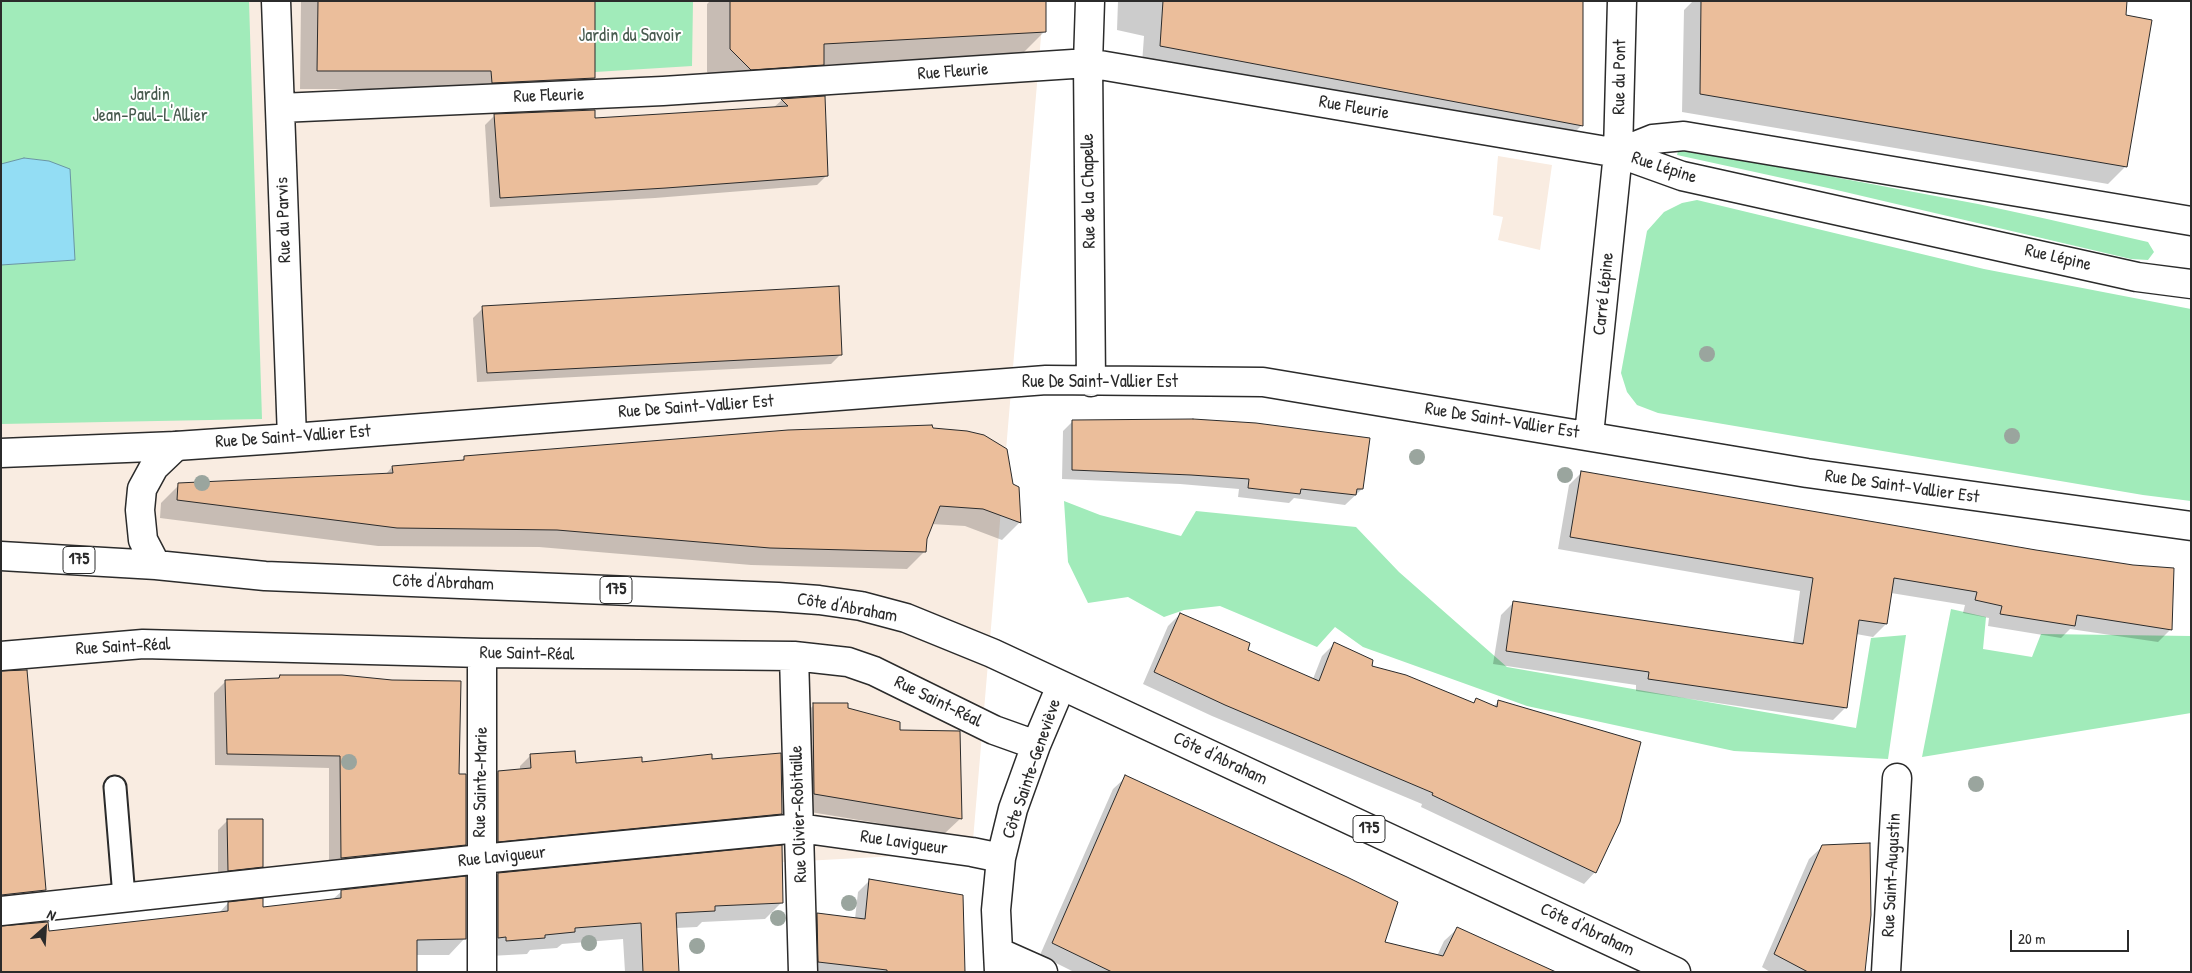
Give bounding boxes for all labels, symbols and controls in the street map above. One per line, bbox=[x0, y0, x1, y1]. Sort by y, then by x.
park label: Jardin du Savoir bbox=[578, 25, 682, 47]
street label: Rue du Pont bbox=[1609, 39, 1631, 115]
street label: Rue Fleurie bbox=[917, 59, 989, 85]
park label: Jardin Jean-Paul-L'Allier bbox=[92, 84, 208, 126]
street label: Rue Fleurie bbox=[513, 84, 585, 108]
street label: Rue Fleurie bbox=[1317, 91, 1391, 125]
street label: Rue de la Chapelle bbox=[1077, 133, 1101, 249]
street label: Rue Lépine bbox=[1629, 147, 1699, 189]
street label: Rue du Parvis bbox=[272, 177, 296, 263]
street label: Rue Lépine bbox=[2023, 240, 2093, 276]
street label: Carré Lépine bbox=[1589, 252, 1619, 336]
street label: Rue De Saint-Vallier Est bbox=[1022, 371, 1178, 393]
street label: Rue De Saint-Vallier Est bbox=[618, 391, 774, 423]
street label: Rue De Saint-Vallier Est bbox=[1423, 398, 1581, 444]
street label: Rue De Saint-Vallier Est bbox=[215, 421, 371, 453]
street label: Rue De Saint-Vallier Est bbox=[1823, 465, 1981, 509]
road number: 175 bbox=[63, 546, 95, 574]
street label: Côte d'Abraham bbox=[392, 570, 494, 596]
road number: 175 bbox=[600, 576, 632, 604]
street label: Côte d'Abraham bbox=[795, 589, 899, 627]
street label: Rue Saint-Réal bbox=[75, 634, 171, 660]
street label: Rue Saint-Réal bbox=[479, 642, 575, 666]
street label: Rue Saint-Réal bbox=[891, 672, 985, 732]
street label: Côte Sainte-Geneviève bbox=[998, 696, 1066, 842]
street label: Rue Sainte-Marie bbox=[469, 726, 493, 838]
street label: Côte d'Abraham bbox=[1169, 728, 1271, 790]
street label: Rue Olivier-Robitaille bbox=[786, 745, 812, 883]
street label: Rue Saint-Augustin bbox=[1878, 812, 1906, 938]
road number: 175 bbox=[1353, 816, 1385, 842]
street label: Rue Lavigueur bbox=[859, 826, 949, 860]
street label: Rue Lavigueur bbox=[457, 842, 547, 872]
street label: Côte d'Abraham bbox=[1536, 899, 1638, 961]
north arrow bbox=[20, 903, 70, 953]
text: N bbox=[44, 904, 59, 924]
scale bar bbox=[2012, 920, 2131, 952]
text: 20 m bbox=[2018, 928, 2045, 949]

